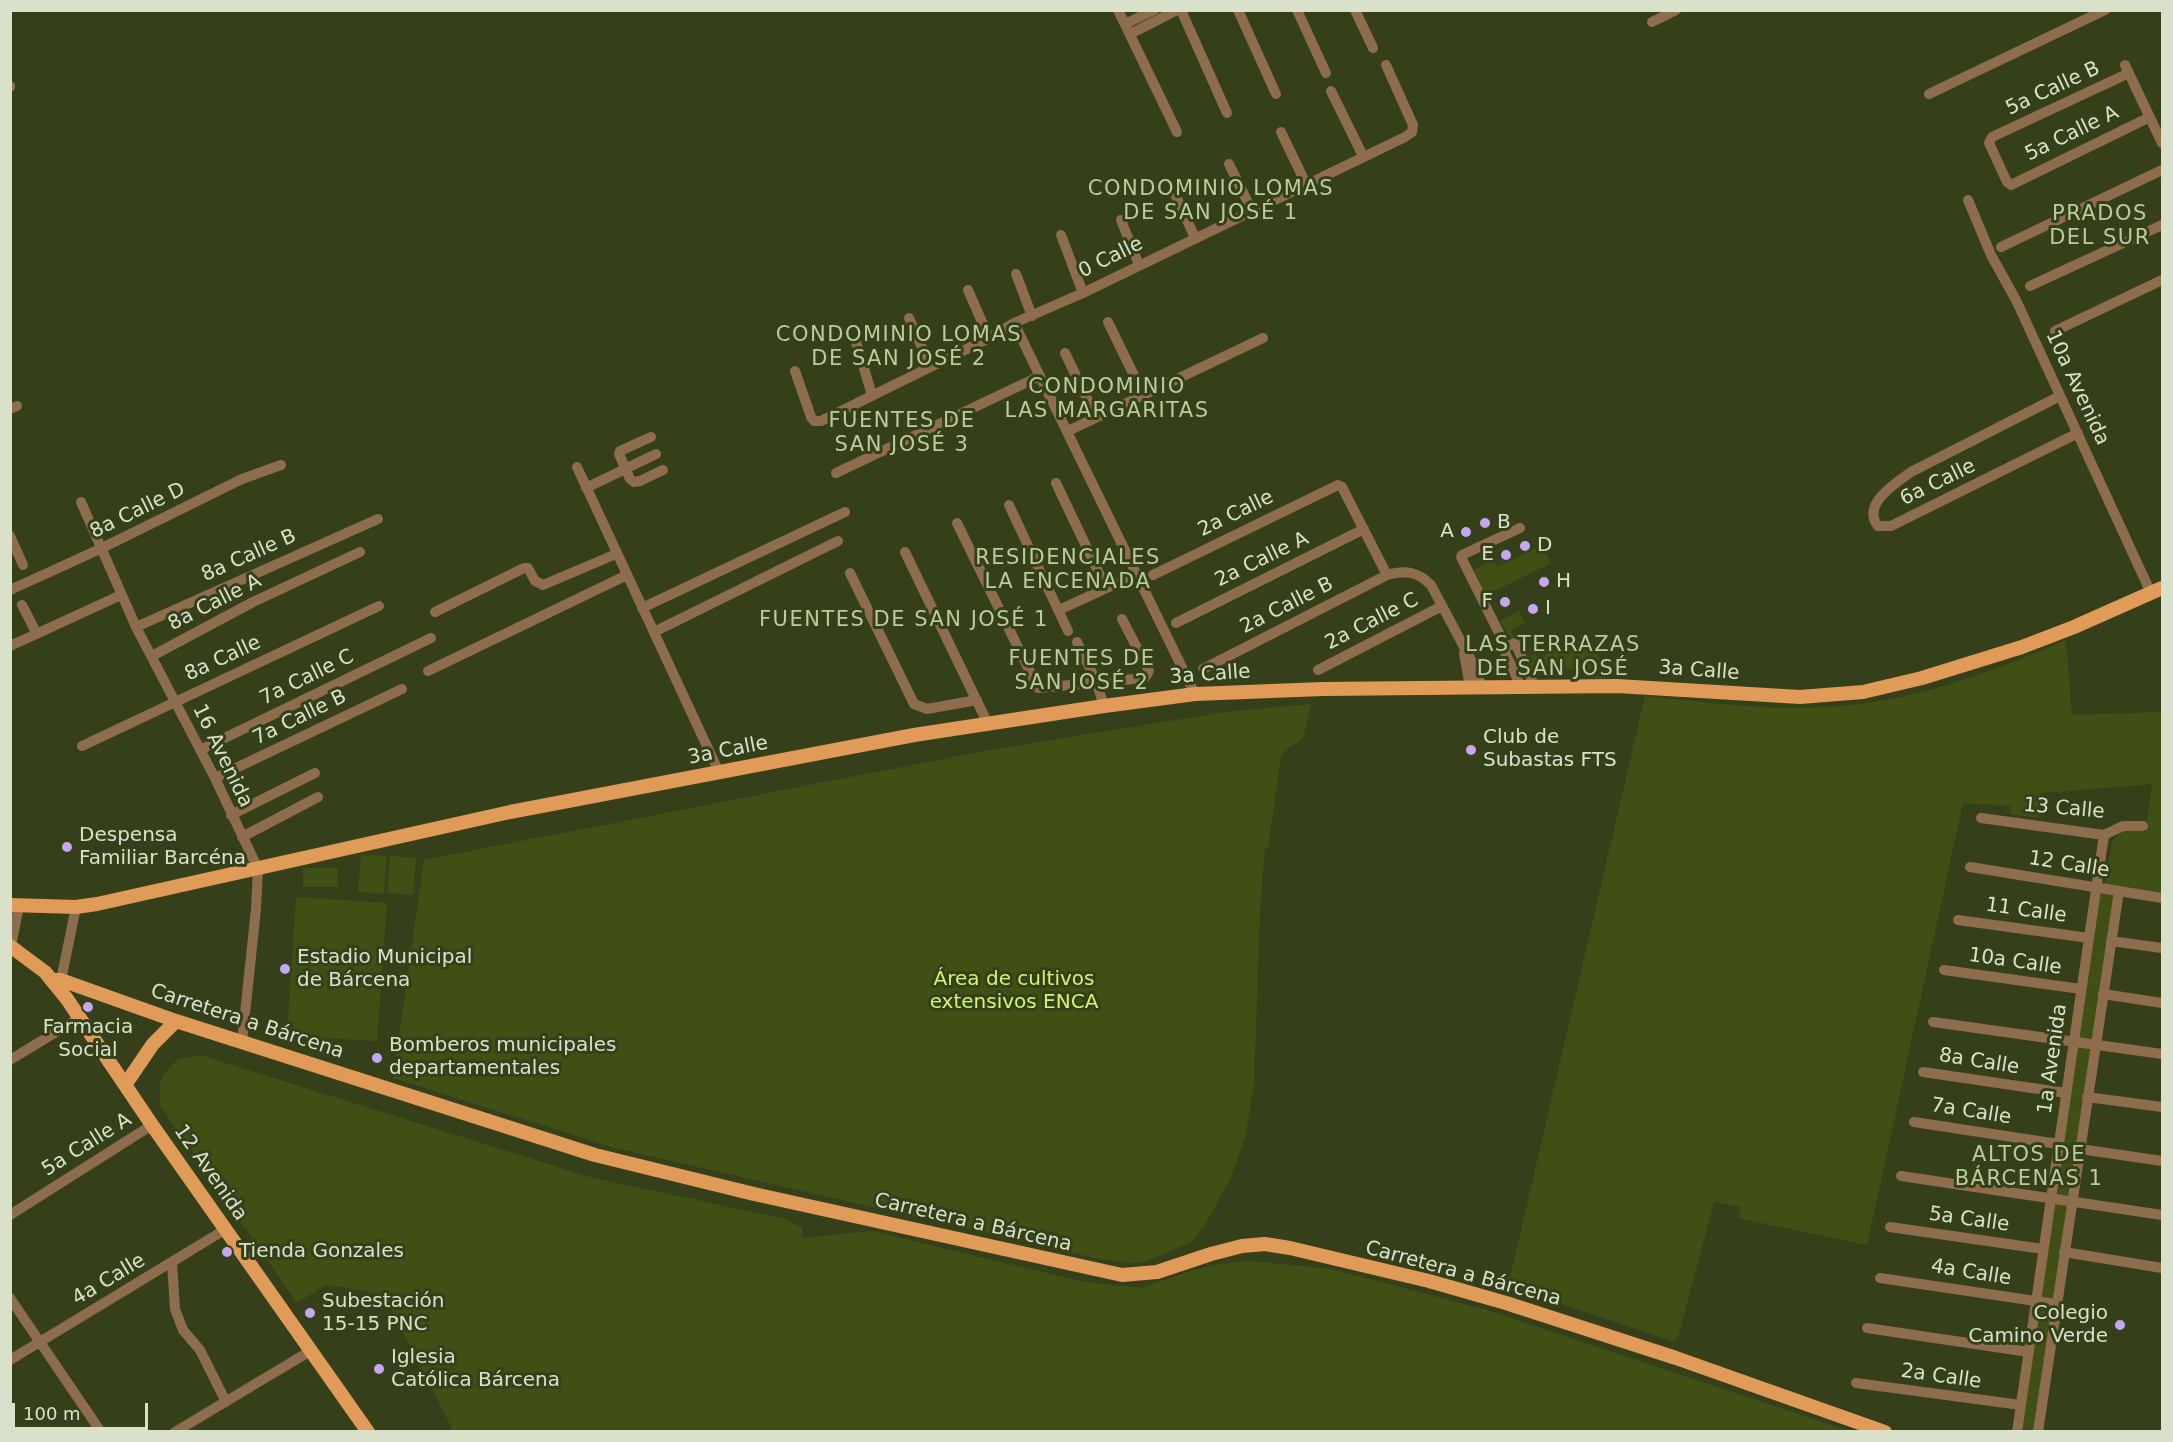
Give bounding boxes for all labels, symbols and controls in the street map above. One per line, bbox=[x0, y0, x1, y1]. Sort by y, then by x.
street label: 5a Calle B bbox=[2002, 57, 2104, 121]
street label: 5a Calle A bbox=[2021, 101, 2123, 167]
district label: CONDOMINIO LOMAS DE SAN JOSÉ 1 bbox=[1088, 177, 1334, 227]
district label: PRADOS DEL SUR bbox=[2049, 202, 2151, 252]
street label: 0 Calle bbox=[1075, 232, 1147, 284]
district label: CONDOMINIO LOMAS DE SAN JOSÉ 2 bbox=[776, 323, 1022, 373]
street label: 10a Avenida bbox=[2040, 327, 2114, 449]
district label: CONDOMINIO LAS MARGARITAS bbox=[1005, 375, 1209, 425]
district label: FUENTES DE SAN JOSÉ 3 bbox=[829, 409, 975, 459]
street label: 6a Calle bbox=[1896, 454, 1980, 512]
street label: 8a Calle D bbox=[87, 478, 189, 544]
street label: 2a Calle bbox=[1194, 485, 1278, 543]
place label: B bbox=[1497, 511, 1511, 535]
marker: B bbox=[1478, 516, 1492, 530]
place label: A bbox=[1440, 520, 1454, 544]
street label: 8a Calle B bbox=[198, 524, 300, 588]
marker: A bbox=[1459, 525, 1473, 539]
street label: 2a Calle A bbox=[1211, 527, 1313, 593]
place label: D bbox=[1537, 534, 1552, 558]
marker: D bbox=[1518, 539, 1532, 553]
place label: E bbox=[1481, 543, 1494, 567]
district label: RESIDENCIALES LA ENCENADA bbox=[975, 546, 1161, 596]
marker: E bbox=[1499, 548, 1513, 562]
street label: 8a Calle A bbox=[165, 569, 265, 637]
place label: H bbox=[1556, 570, 1571, 594]
street label: 2a Calle B bbox=[1237, 572, 1337, 640]
marker: H bbox=[1537, 575, 1551, 589]
street label: 2a Calle C bbox=[1321, 588, 1423, 656]
place label: F bbox=[1481, 590, 1493, 614]
marker: F bbox=[1498, 595, 1512, 609]
place label: I bbox=[1545, 597, 1551, 621]
marker: I bbox=[1526, 602, 1540, 616]
district label: FUENTES DE SAN JOSÉ 1 bbox=[759, 608, 1049, 634]
street label: 8a Calle bbox=[181, 631, 265, 687]
district label: LAS TERRAZAS DE SAN JOSÉ bbox=[1465, 633, 1641, 683]
street label: 7a Calle C bbox=[256, 645, 358, 711]
district label: FUENTES DE SAN JOSÉ 2 bbox=[1009, 647, 1155, 697]
street label: 3a Calle bbox=[1658, 656, 1740, 686]
street label: 3a Calle bbox=[1169, 660, 1251, 690]
street label: 7a Calle B bbox=[249, 685, 351, 751]
street label: 16 Avenida bbox=[187, 701, 257, 811]
place label: Club de Subastas FTS bbox=[1483, 726, 1617, 773]
street label: 3a Calle bbox=[686, 731, 770, 771]
marker: Club de Subastas FTS bbox=[1464, 743, 1478, 757]
street label: 13 Calle bbox=[2022, 793, 2106, 825]
place label: Despensa Familiar Barcéna bbox=[79, 824, 246, 871]
marker: Despensa Familiar Barcéna bbox=[60, 840, 74, 854]
street label: 12 Calle bbox=[2027, 847, 2111, 883]
street label: 11 Calle bbox=[1984, 893, 2068, 929]
street label: 10a Calle bbox=[1967, 944, 2063, 980]
place label: Estadio Municipal de Bárcena bbox=[297, 946, 472, 993]
marker: Estadio Municipal de Bárcena bbox=[278, 962, 292, 976]
park label: Área de cultivos extensivos ENCA bbox=[930, 968, 1098, 1015]
street label: Carretera a Bárcena bbox=[147, 979, 347, 1065]
marker: Farmacia Social bbox=[81, 1000, 95, 1014]
street label: 1a Avenida bbox=[2033, 1002, 2073, 1116]
place label: Farmacia Social bbox=[43, 1016, 133, 1063]
place label: Bomberos municipales departamentales bbox=[389, 1034, 616, 1081]
street label: 8a Calle bbox=[1937, 1044, 2021, 1080]
marker: Bomberos municipales departamentales bbox=[370, 1051, 384, 1065]
street label: 7a Calle bbox=[1929, 1094, 2013, 1130]
street label: 5a Calle A bbox=[38, 1108, 136, 1182]
street label: 12 Avenida bbox=[168, 1120, 252, 1226]
district label: ALTOS DE BÁRCENAS 1 bbox=[1955, 1143, 2103, 1193]
street label: Carretera a Bárcena bbox=[872, 1189, 1074, 1257]
street label: 5a Calle bbox=[1927, 1202, 2011, 1238]
street label: Carretera a Bárcena bbox=[1362, 1236, 1564, 1312]
place label: Tienda Gonzales bbox=[239, 1240, 404, 1264]
marker: Tienda Gonzales bbox=[220, 1245, 234, 1259]
street label: 4a Calle bbox=[68, 1249, 150, 1311]
street label: 4a Calle bbox=[1929, 1255, 2013, 1291]
place label: Subestación 15-15 PNC bbox=[322, 1290, 444, 1337]
place label: Colegio Camino Verde bbox=[1968, 1302, 2108, 1349]
marker: Subestación 15-15 PNC bbox=[303, 1306, 317, 1320]
marker: Colegio Camino Verde bbox=[2113, 1318, 2127, 1332]
place label: Iglesia Católica Bárcena bbox=[391, 1346, 560, 1393]
street label: 2a Calle bbox=[1899, 1359, 1983, 1395]
marker: Iglesia Católica Bárcena bbox=[372, 1362, 386, 1376]
scale bar bbox=[15, 1391, 152, 1429]
text: 100 m bbox=[23, 1403, 81, 1424]

